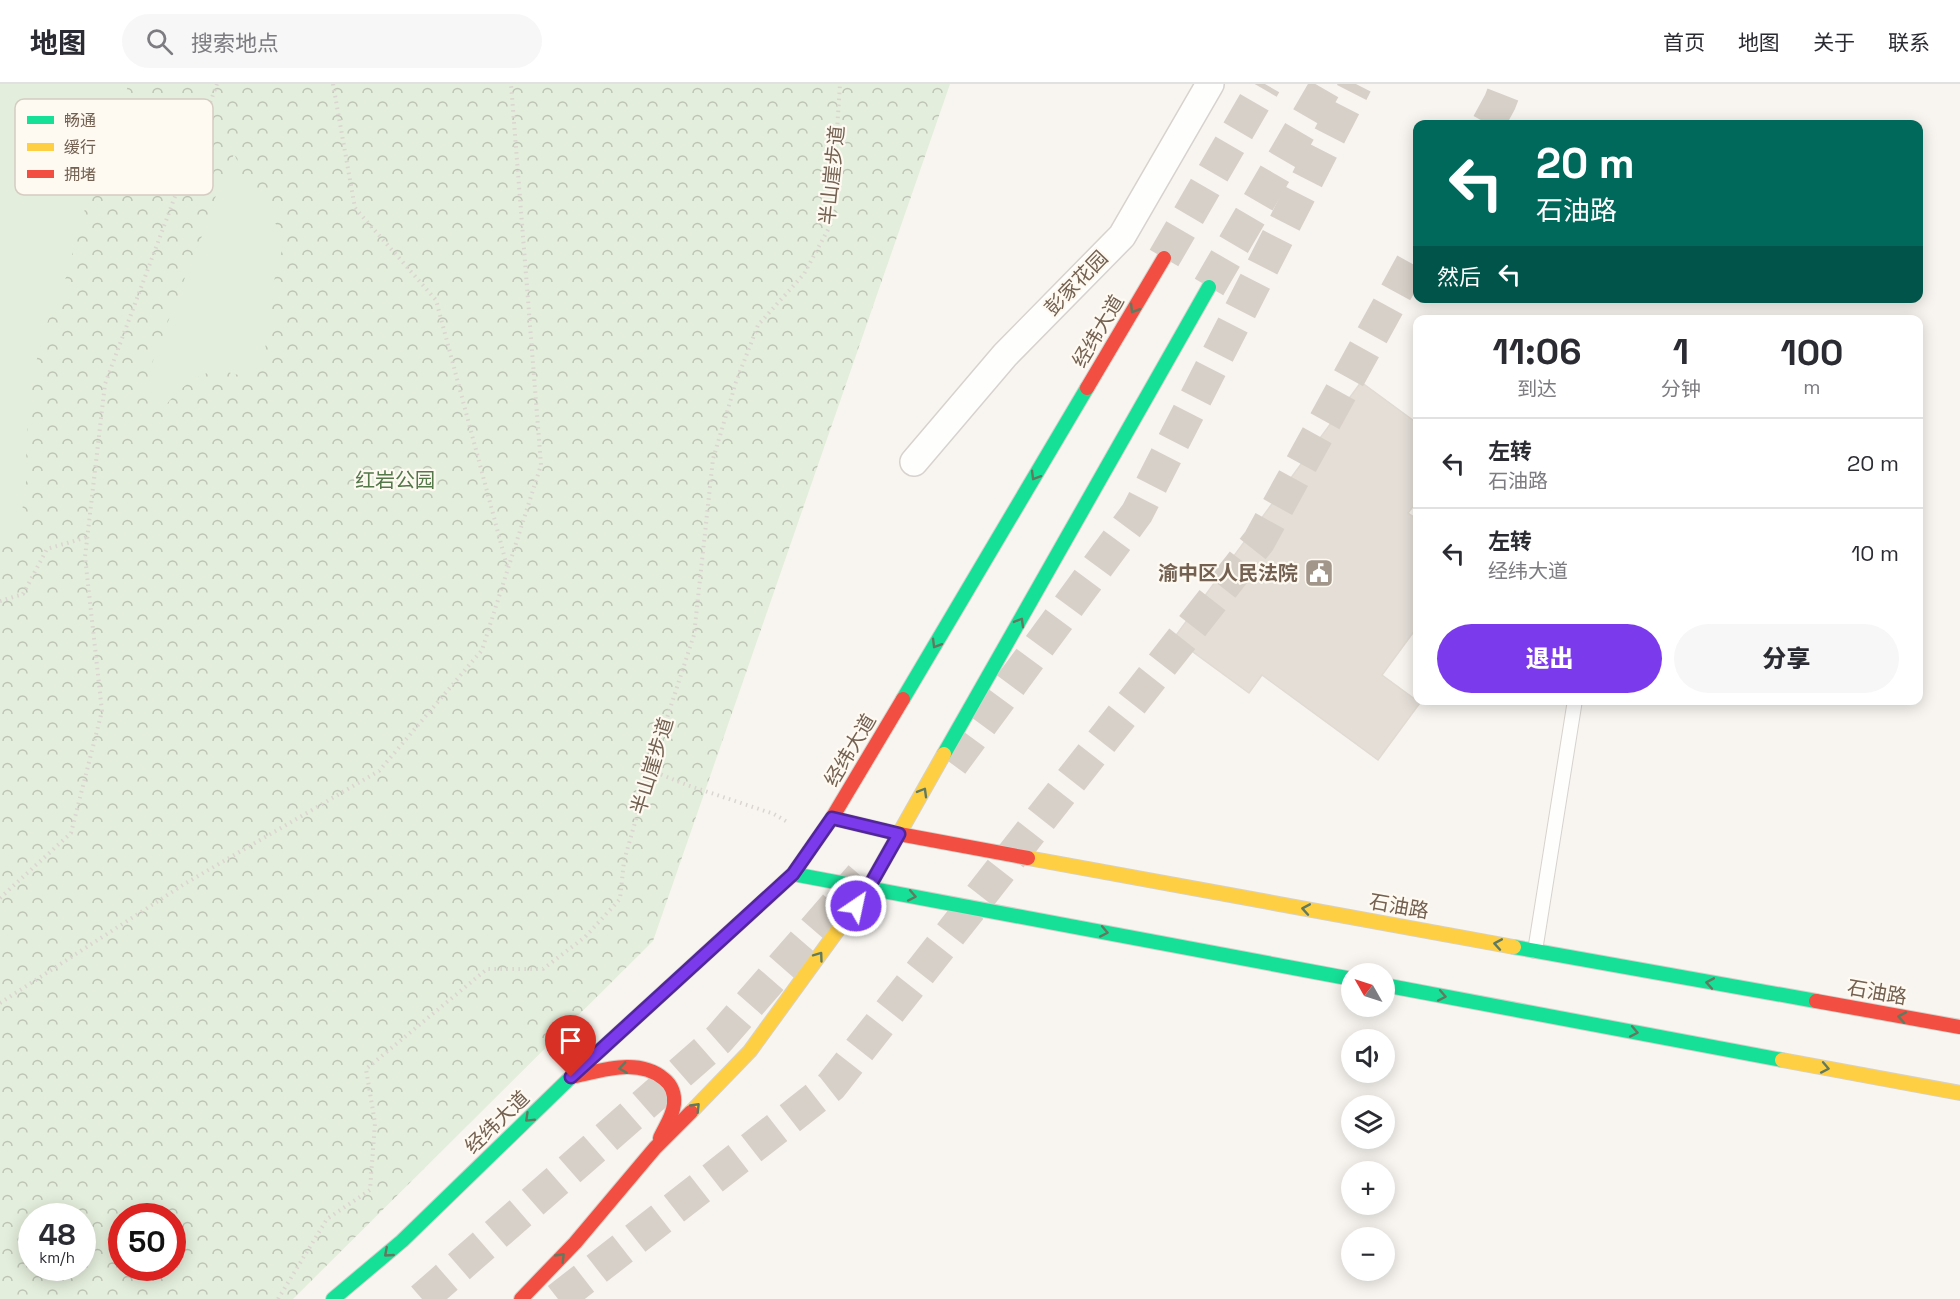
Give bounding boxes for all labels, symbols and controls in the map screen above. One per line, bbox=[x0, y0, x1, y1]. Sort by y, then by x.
search box bbox=[122, 14, 542, 68]
text: 地图 bbox=[30, 25, 86, 61]
icon: search bbox=[143, 25, 176, 58]
text: 搜索地点 bbox=[191, 29, 279, 57]
text: 首页 bbox=[1663, 29, 1705, 56]
text: 地图 bbox=[1738, 29, 1780, 56]
text: 关于 bbox=[1813, 29, 1855, 56]
text: 联系 bbox=[1888, 29, 1930, 56]
legend bbox=[15, 99, 213, 195]
text: 畅通 bbox=[64, 110, 96, 131]
street label: 半山崖步道 bbox=[814, 124, 850, 226]
text: 缓行 bbox=[64, 137, 96, 158]
text: 20 m bbox=[1536, 137, 1635, 190]
icon: left bbox=[1437, 144, 1515, 222]
text: 拥堵 bbox=[64, 164, 96, 185]
text: 石油路 bbox=[1536, 193, 1617, 228]
street label: 彭家花园 bbox=[1039, 245, 1113, 321]
icon: left bbox=[1493, 258, 1526, 291]
text: 然后 bbox=[1437, 263, 1481, 291]
street label: 经纬大道 bbox=[1066, 290, 1130, 372]
one-way arrow bbox=[1130, 302, 1142, 313]
text: 11:06 bbox=[1493, 329, 1581, 375]
text: 1 bbox=[1673, 329, 1689, 375]
text: 100 bbox=[1781, 330, 1843, 376]
text: m bbox=[1803, 374, 1821, 400]
text: 到达 bbox=[1517, 376, 1557, 402]
text: 分钟 bbox=[1661, 376, 1701, 402]
text: 左转 bbox=[1488, 437, 1532, 465]
icon: left bbox=[1437, 447, 1470, 480]
text: 20 m bbox=[1847, 449, 1899, 477]
park label: 红岩公园 bbox=[355, 467, 435, 493]
text: 石油路 bbox=[1488, 468, 1548, 494]
one-way arrow bbox=[1031, 470, 1042, 480]
text: 左转 bbox=[1488, 527, 1532, 555]
icon: left bbox=[1437, 537, 1470, 570]
text: 10 m bbox=[1851, 539, 1899, 567]
public building icon: 渝中区人民法院 bbox=[1303, 557, 1335, 589]
text: 经纬大道 bbox=[1488, 558, 1568, 584]
place label: 渝中区人民法院 bbox=[1158, 560, 1298, 586]
one-way arrow bbox=[1012, 618, 1024, 628]
button: 退出 bbox=[1437, 624, 1662, 693]
button: 分享 bbox=[1674, 624, 1899, 693]
one-way arrow bbox=[931, 638, 943, 648]
street label: 经纬大道 bbox=[818, 709, 882, 791]
street label: 半山崖步道 bbox=[625, 714, 679, 818]
one-way arrow bbox=[916, 787, 928, 798]
position arrow bbox=[824, 874, 888, 938]
street label: 石油路 bbox=[1367, 888, 1431, 924]
one-way arrow bbox=[907, 889, 917, 902]
one-way arrow bbox=[1301, 903, 1311, 916]
one-way arrow bbox=[1099, 925, 1109, 938]
one-way arrow bbox=[1493, 939, 1502, 951]
one-way arrow bbox=[812, 952, 823, 963]
north arrow bbox=[1341, 963, 1395, 1017]
map controls bbox=[1341, 963, 1395, 1281]
street label: 石油路 bbox=[1845, 974, 1909, 1010]
one-way arrow bbox=[1706, 977, 1715, 989]
one-way arrow bbox=[1437, 989, 1447, 1002]
one-way arrow bbox=[1898, 1011, 1908, 1024]
pin bbox=[545, 1015, 596, 1077]
icon: arrive bbox=[554, 1024, 587, 1057]
one-way arrow bbox=[1628, 1025, 1638, 1038]
button: sound bbox=[1341, 1029, 1395, 1083]
one-way arrow bbox=[618, 1061, 627, 1073]
one-way arrow bbox=[1820, 1061, 1830, 1074]
street label: 经纬大道 bbox=[459, 1085, 535, 1159]
button: layers bbox=[1341, 1095, 1395, 1149]
one-way arrow bbox=[689, 1103, 700, 1113]
one-way arrow bbox=[525, 1111, 535, 1122]
button: + bbox=[1341, 1161, 1395, 1215]
speed limit sign: 50 bbox=[108, 1203, 186, 1281]
text: 48 bbox=[38, 1215, 76, 1254]
button: − bbox=[1341, 1227, 1395, 1281]
one-way arrow bbox=[384, 1246, 395, 1257]
text: km/h bbox=[39, 1248, 75, 1267]
one-way arrow bbox=[554, 1253, 565, 1264]

